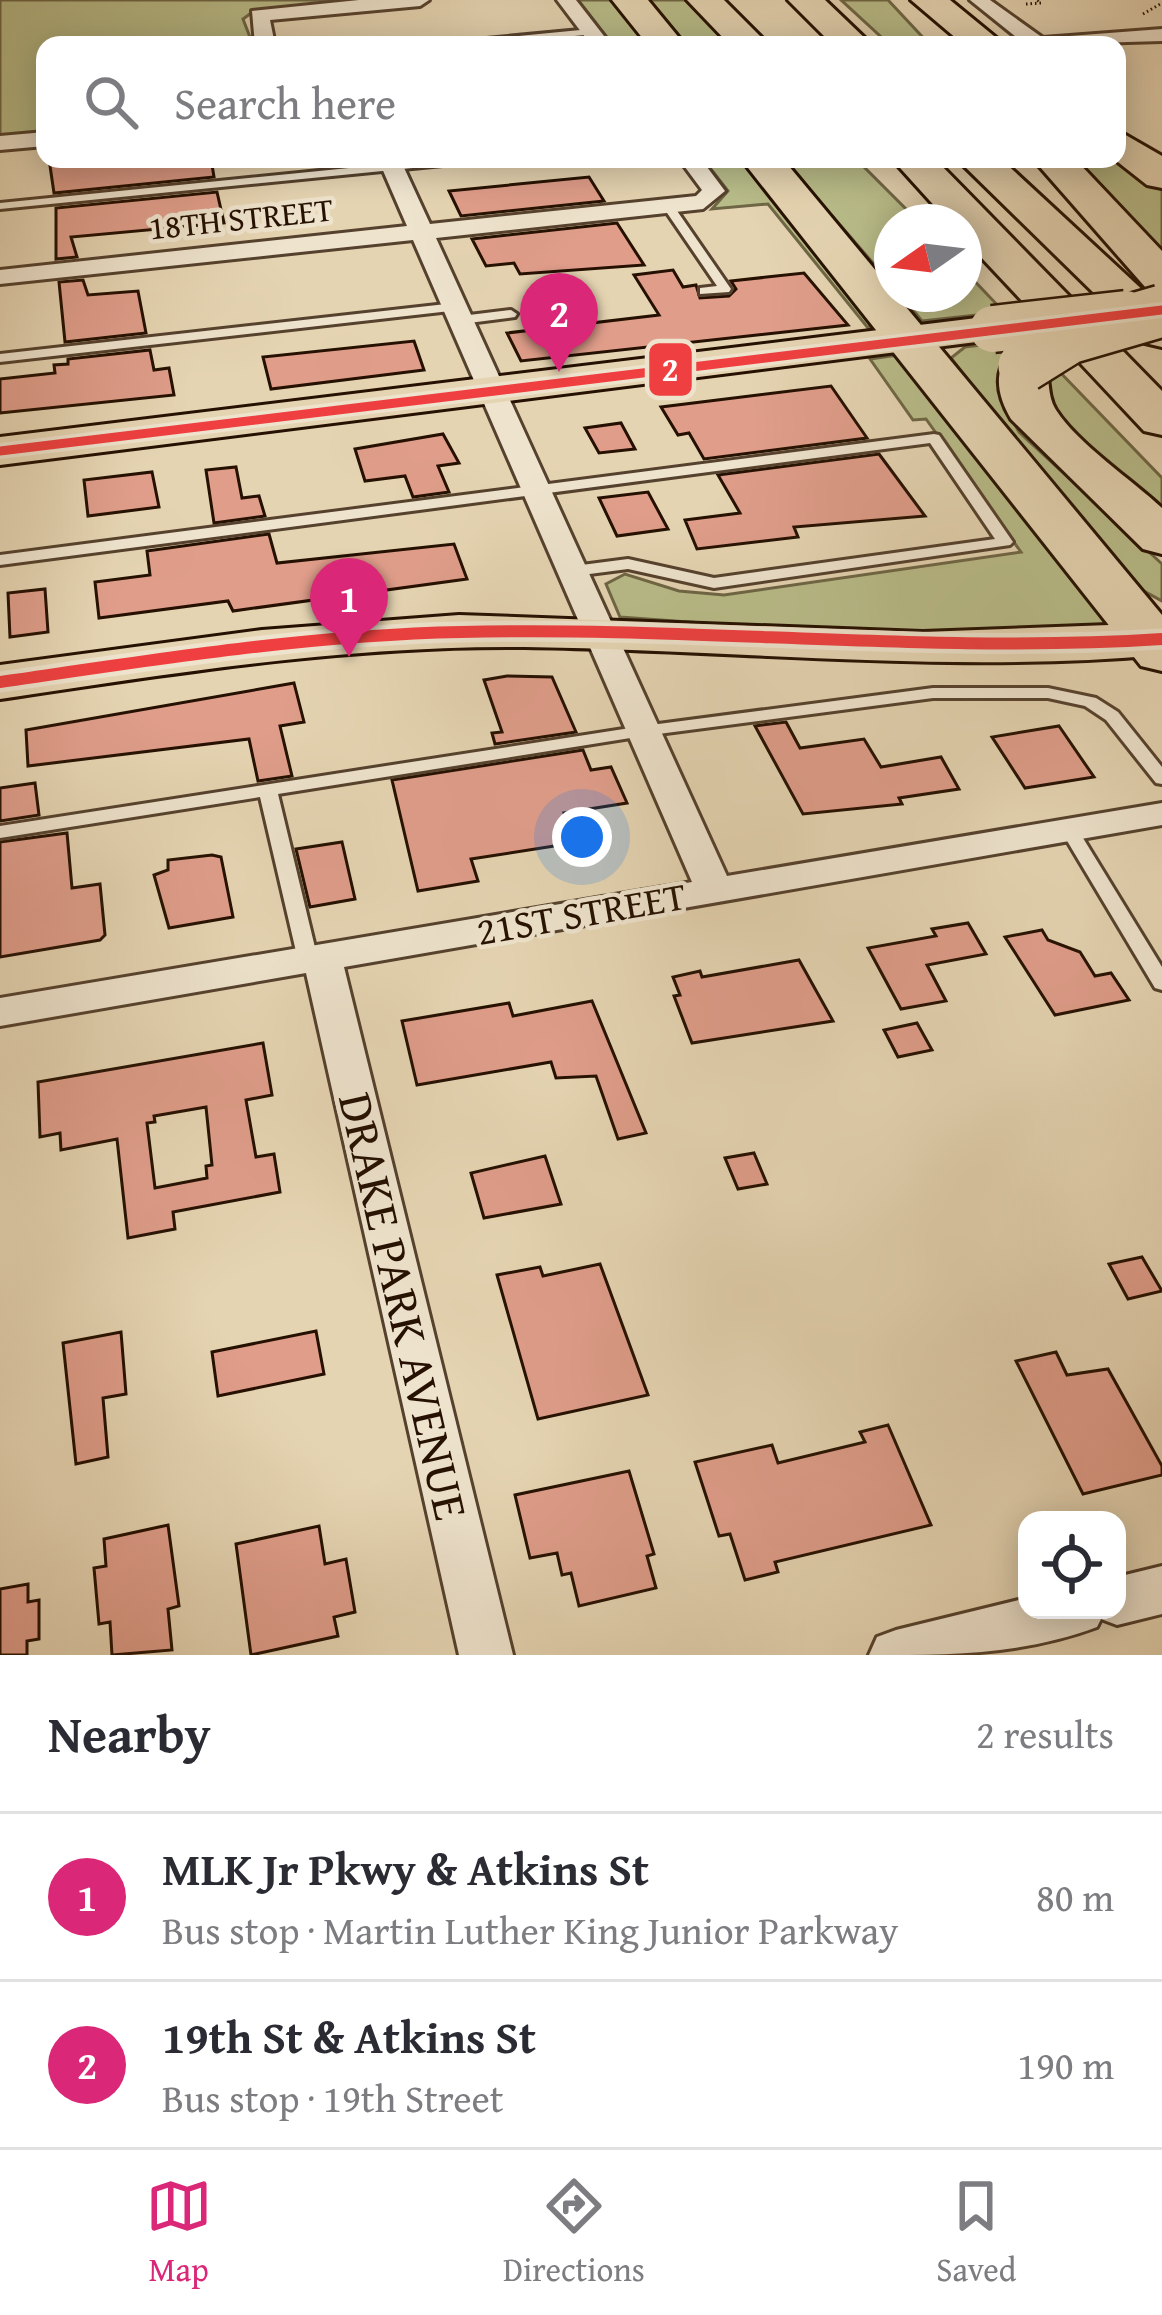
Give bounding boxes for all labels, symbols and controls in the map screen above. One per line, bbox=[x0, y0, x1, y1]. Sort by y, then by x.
search box bbox=[36, 36, 1126, 168]
icon: search bbox=[78, 69, 144, 135]
text: Search here bbox=[174, 70, 396, 135]
street label: 18TH STREET bbox=[147, 184, 335, 252]
north arrow bbox=[874, 204, 982, 312]
pin: 2 bbox=[520, 273, 598, 372]
line badge: 2 bbox=[647, 341, 694, 398]
text: 2 bbox=[661, 345, 679, 393]
pin: 1 bbox=[310, 558, 388, 657]
your location bbox=[552, 807, 612, 867]
street label: 21ST STREET bbox=[472, 866, 690, 959]
street label: DRAKE PARK AVENUE bbox=[321, 1085, 488, 1526]
map controls bbox=[1018, 1511, 1126, 1619]
button: locate bbox=[1018, 1511, 1126, 1619]
text: Nearby bbox=[48, 1696, 211, 1771]
text: 2 results bbox=[976, 1705, 1114, 1762]
text: MLK Jr Pkwy & Atkins St bbox=[162, 1836, 649, 1901]
text: 1 bbox=[77, 1868, 97, 1925]
text: 80 m bbox=[1036, 1868, 1114, 1925]
text: Bus stop · Martin Luther King Junior Parkway bbox=[162, 1901, 899, 1958]
text: 19th St & Atkins St bbox=[162, 2004, 536, 2069]
text: 2 bbox=[77, 2036, 97, 2093]
text: 190 m bbox=[1017, 2036, 1114, 2093]
text: Bus stop · 19th Street bbox=[162, 2069, 504, 2126]
tab: Map bbox=[146, 2173, 212, 2293]
tab: Directions bbox=[503, 2173, 645, 2293]
tab: Saved bbox=[936, 2173, 1016, 2293]

